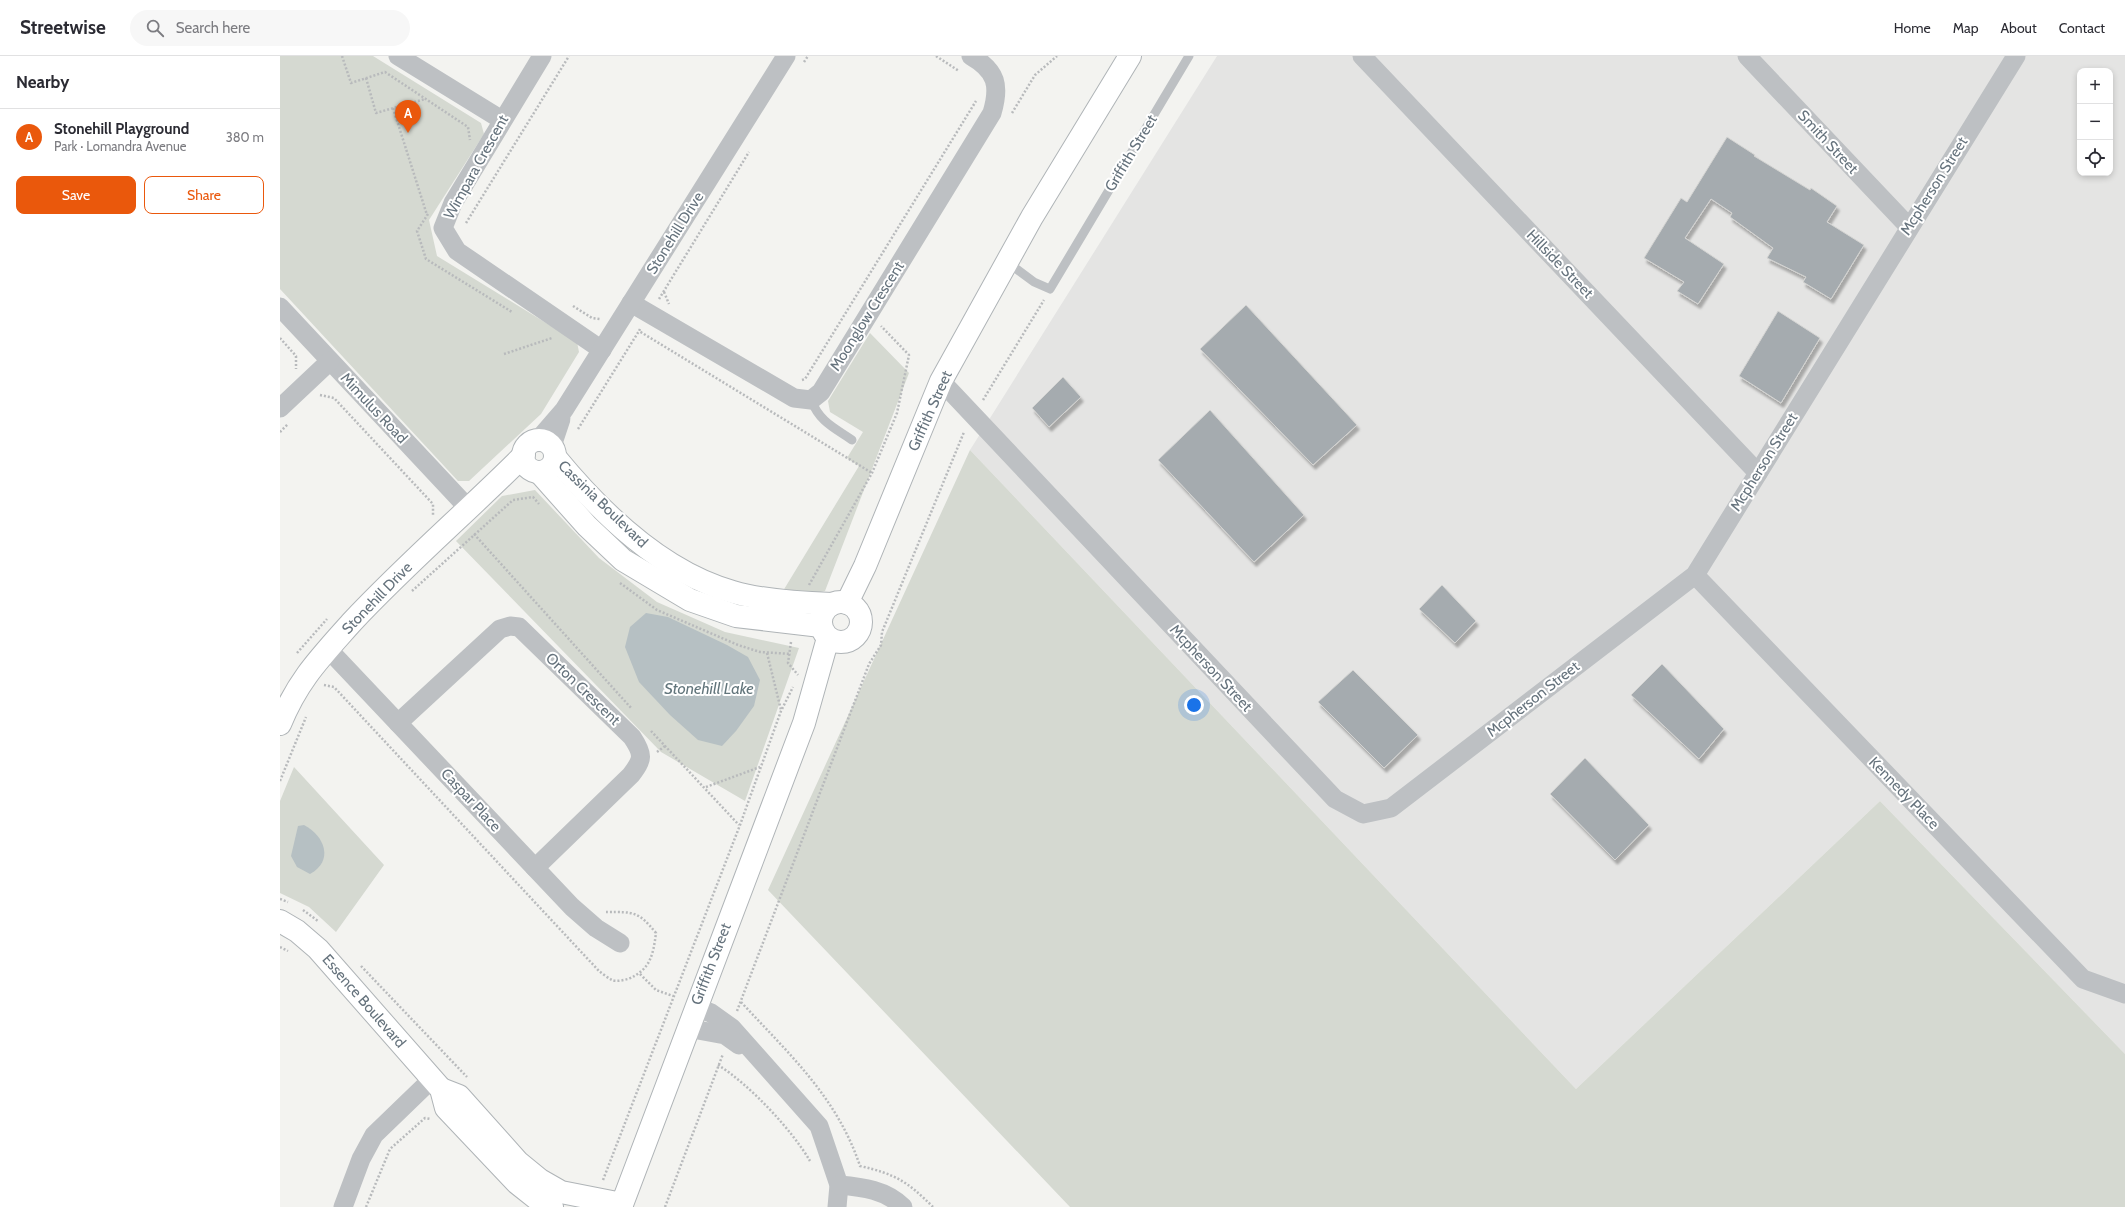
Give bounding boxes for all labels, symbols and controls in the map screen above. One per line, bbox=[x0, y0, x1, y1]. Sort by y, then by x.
search box bbox=[130, 10, 410, 46]
text: Streetwise bbox=[20, 16, 106, 39]
icon: search bbox=[144, 17, 166, 39]
text: Search here bbox=[176, 19, 250, 37]
text: Home bbox=[1894, 19, 1931, 37]
text: Map bbox=[1953, 19, 1978, 37]
text: About bbox=[2000, 19, 2037, 37]
text: Contact bbox=[2059, 19, 2105, 37]
map controls bbox=[2077, 68, 2113, 176]
button: + bbox=[2077, 68, 2113, 104]
text: Nearby bbox=[16, 72, 69, 92]
pin: A bbox=[395, 100, 421, 133]
button: − bbox=[2077, 104, 2113, 140]
street label: Smith Street bbox=[1794, 107, 1862, 177]
street label: Griffith Street bbox=[1101, 111, 1161, 195]
street label: Wimpara Crescent bbox=[440, 112, 512, 222]
text: Stonehill Playground bbox=[54, 120, 189, 138]
text: A bbox=[25, 129, 33, 145]
text: 380 m bbox=[226, 129, 264, 145]
street label: Mcpherson Street bbox=[1897, 134, 1971, 238]
text: Park · Lomandra Avenue bbox=[54, 138, 186, 154]
button: locate bbox=[2077, 140, 2113, 176]
button: Save bbox=[16, 176, 136, 214]
button: Share bbox=[144, 176, 264, 214]
street label: Stonehill Drive bbox=[643, 188, 708, 277]
street label: Hillside Street bbox=[1523, 226, 1597, 302]
street label: Moonglow Crescent bbox=[826, 258, 908, 374]
street label: Griffith Street bbox=[904, 368, 956, 454]
street label: Mimulus Road bbox=[337, 369, 411, 447]
street label: Mcpherson Street bbox=[1727, 410, 1801, 514]
street label: Cassinia Boulevard bbox=[554, 457, 652, 551]
street label: Stonehill Drive bbox=[338, 558, 416, 638]
street label: Mcpherson Street bbox=[1166, 621, 1256, 715]
street label: Orton Crescent bbox=[542, 649, 624, 729]
street label: Mcpherson Street bbox=[1483, 657, 1583, 741]
water label: Stonehill Lake bbox=[664, 679, 754, 698]
your location bbox=[1184, 695, 1204, 715]
street label: Kennedy Place bbox=[1865, 753, 1943, 833]
street label: Caspar Place bbox=[437, 765, 505, 836]
street label: Griffith Street bbox=[687, 921, 735, 1007]
street label: Essence Boulevard bbox=[319, 951, 409, 1051]

